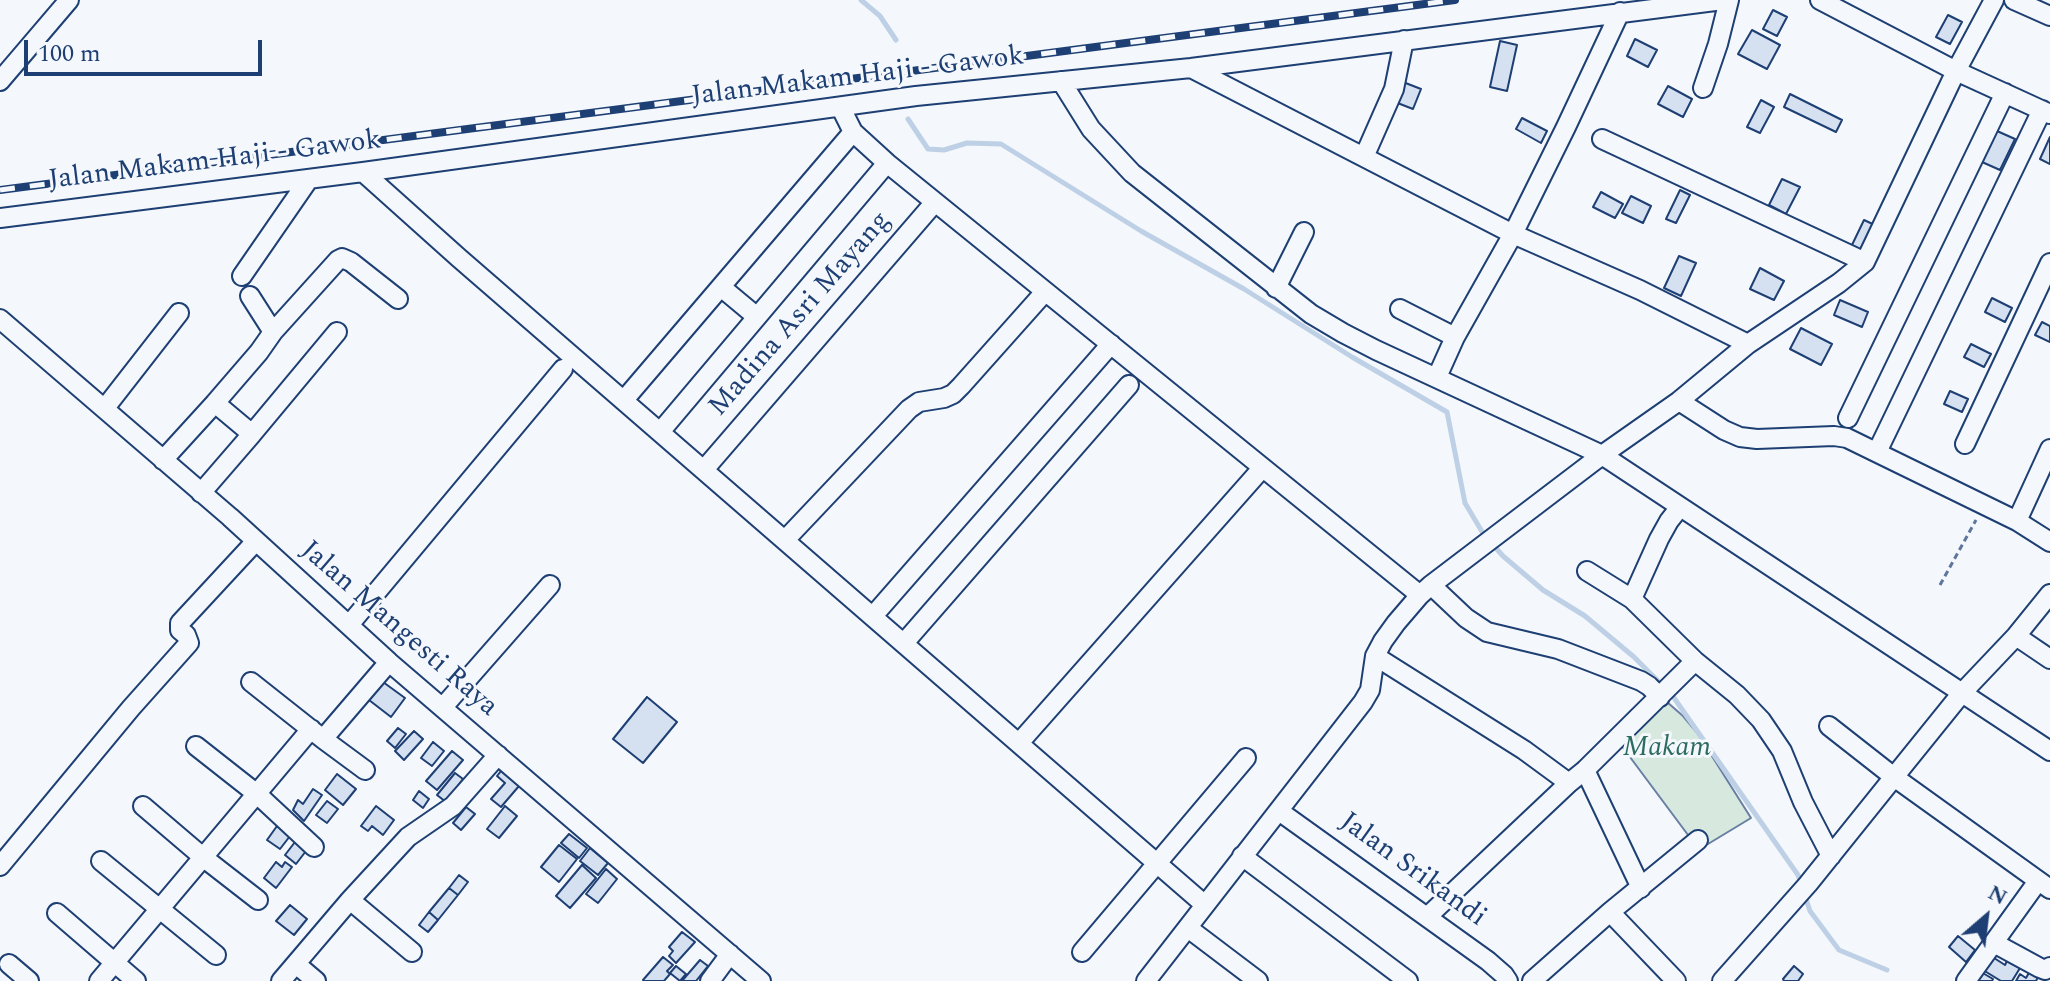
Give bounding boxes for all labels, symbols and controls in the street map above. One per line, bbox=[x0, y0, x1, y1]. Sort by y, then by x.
scale bar bbox=[28, 24, 266, 74]
text: 100 m bbox=[38, 36, 101, 72]
street label: Jalan Makam Haji - Gawok bbox=[690, 41, 1026, 115]
street label: Jalan Makam Haji - Gawok bbox=[47, 125, 383, 199]
street label: Madina Asri Mayang bbox=[703, 206, 899, 424]
street label: Jalan Mangesti Raya bbox=[292, 535, 504, 725]
park label: Makam bbox=[1623, 733, 1711, 767]
street label: Jalan Srikandi bbox=[1332, 807, 1492, 935]
north arrow bbox=[1946, 877, 2026, 957]
text: N bbox=[1982, 877, 2013, 914]

